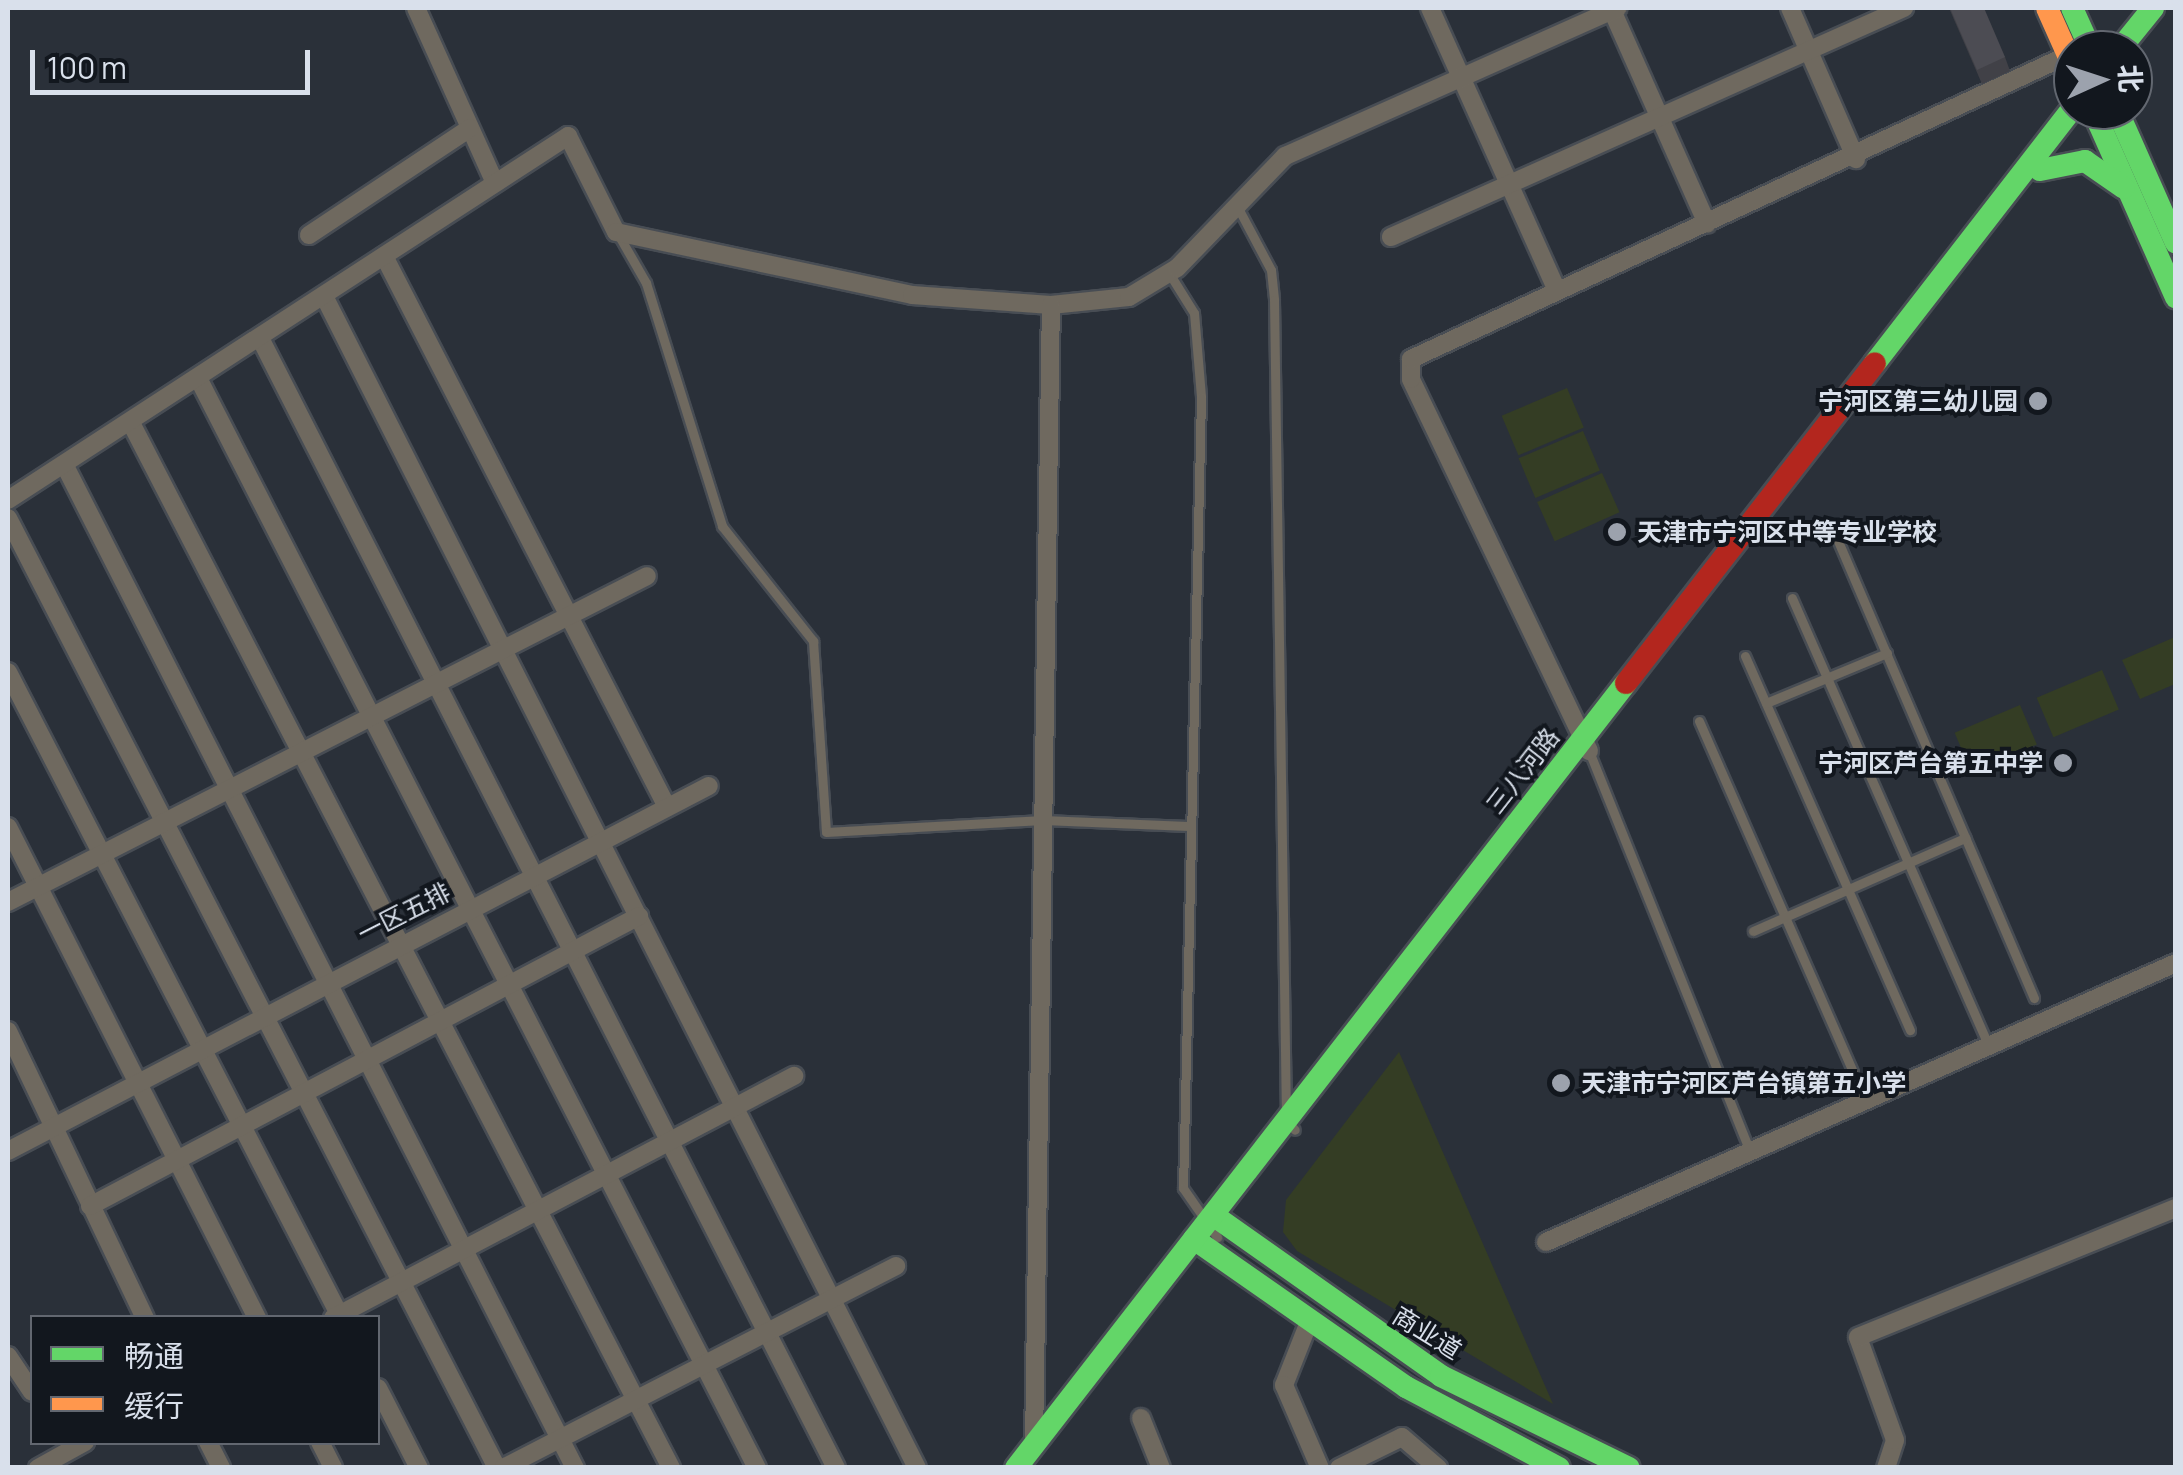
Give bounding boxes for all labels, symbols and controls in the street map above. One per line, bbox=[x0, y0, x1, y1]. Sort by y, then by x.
scale bar bbox=[35, 30, 315, 92]
north arrow bbox=[2053, 30, 2153, 130]
text: 100 m bbox=[47, 47, 127, 88]
text: 北 bbox=[2111, 64, 2151, 94]
place label: 宁河区第三幼儿园 bbox=[1818, 386, 2018, 416]
marker: 宁河区第三幼儿园 bbox=[2027, 390, 2049, 412]
place label: 天津市宁河区中等专业学校 bbox=[1637, 517, 1937, 547]
marker: 天津市宁河区中等专业学校 bbox=[1606, 521, 1628, 543]
street label: 三八河路 bbox=[1480, 722, 1566, 820]
place label: 宁河区芦台第五中学 bbox=[1818, 748, 2043, 778]
marker: 宁河区芦台第五中学 bbox=[2052, 752, 2074, 774]
street label: 一区五排 bbox=[353, 877, 455, 949]
place label: 天津市宁河区芦台镇第五小学 bbox=[1581, 1068, 1906, 1098]
marker: 天津市宁河区芦台镇第五小学 bbox=[1550, 1072, 1572, 1094]
street label: 商业道 bbox=[1387, 1300, 1467, 1366]
legend bbox=[30, 1315, 380, 1445]
text: 畅通 bbox=[124, 1335, 184, 1376]
text: 缓行 bbox=[124, 1385, 184, 1426]

